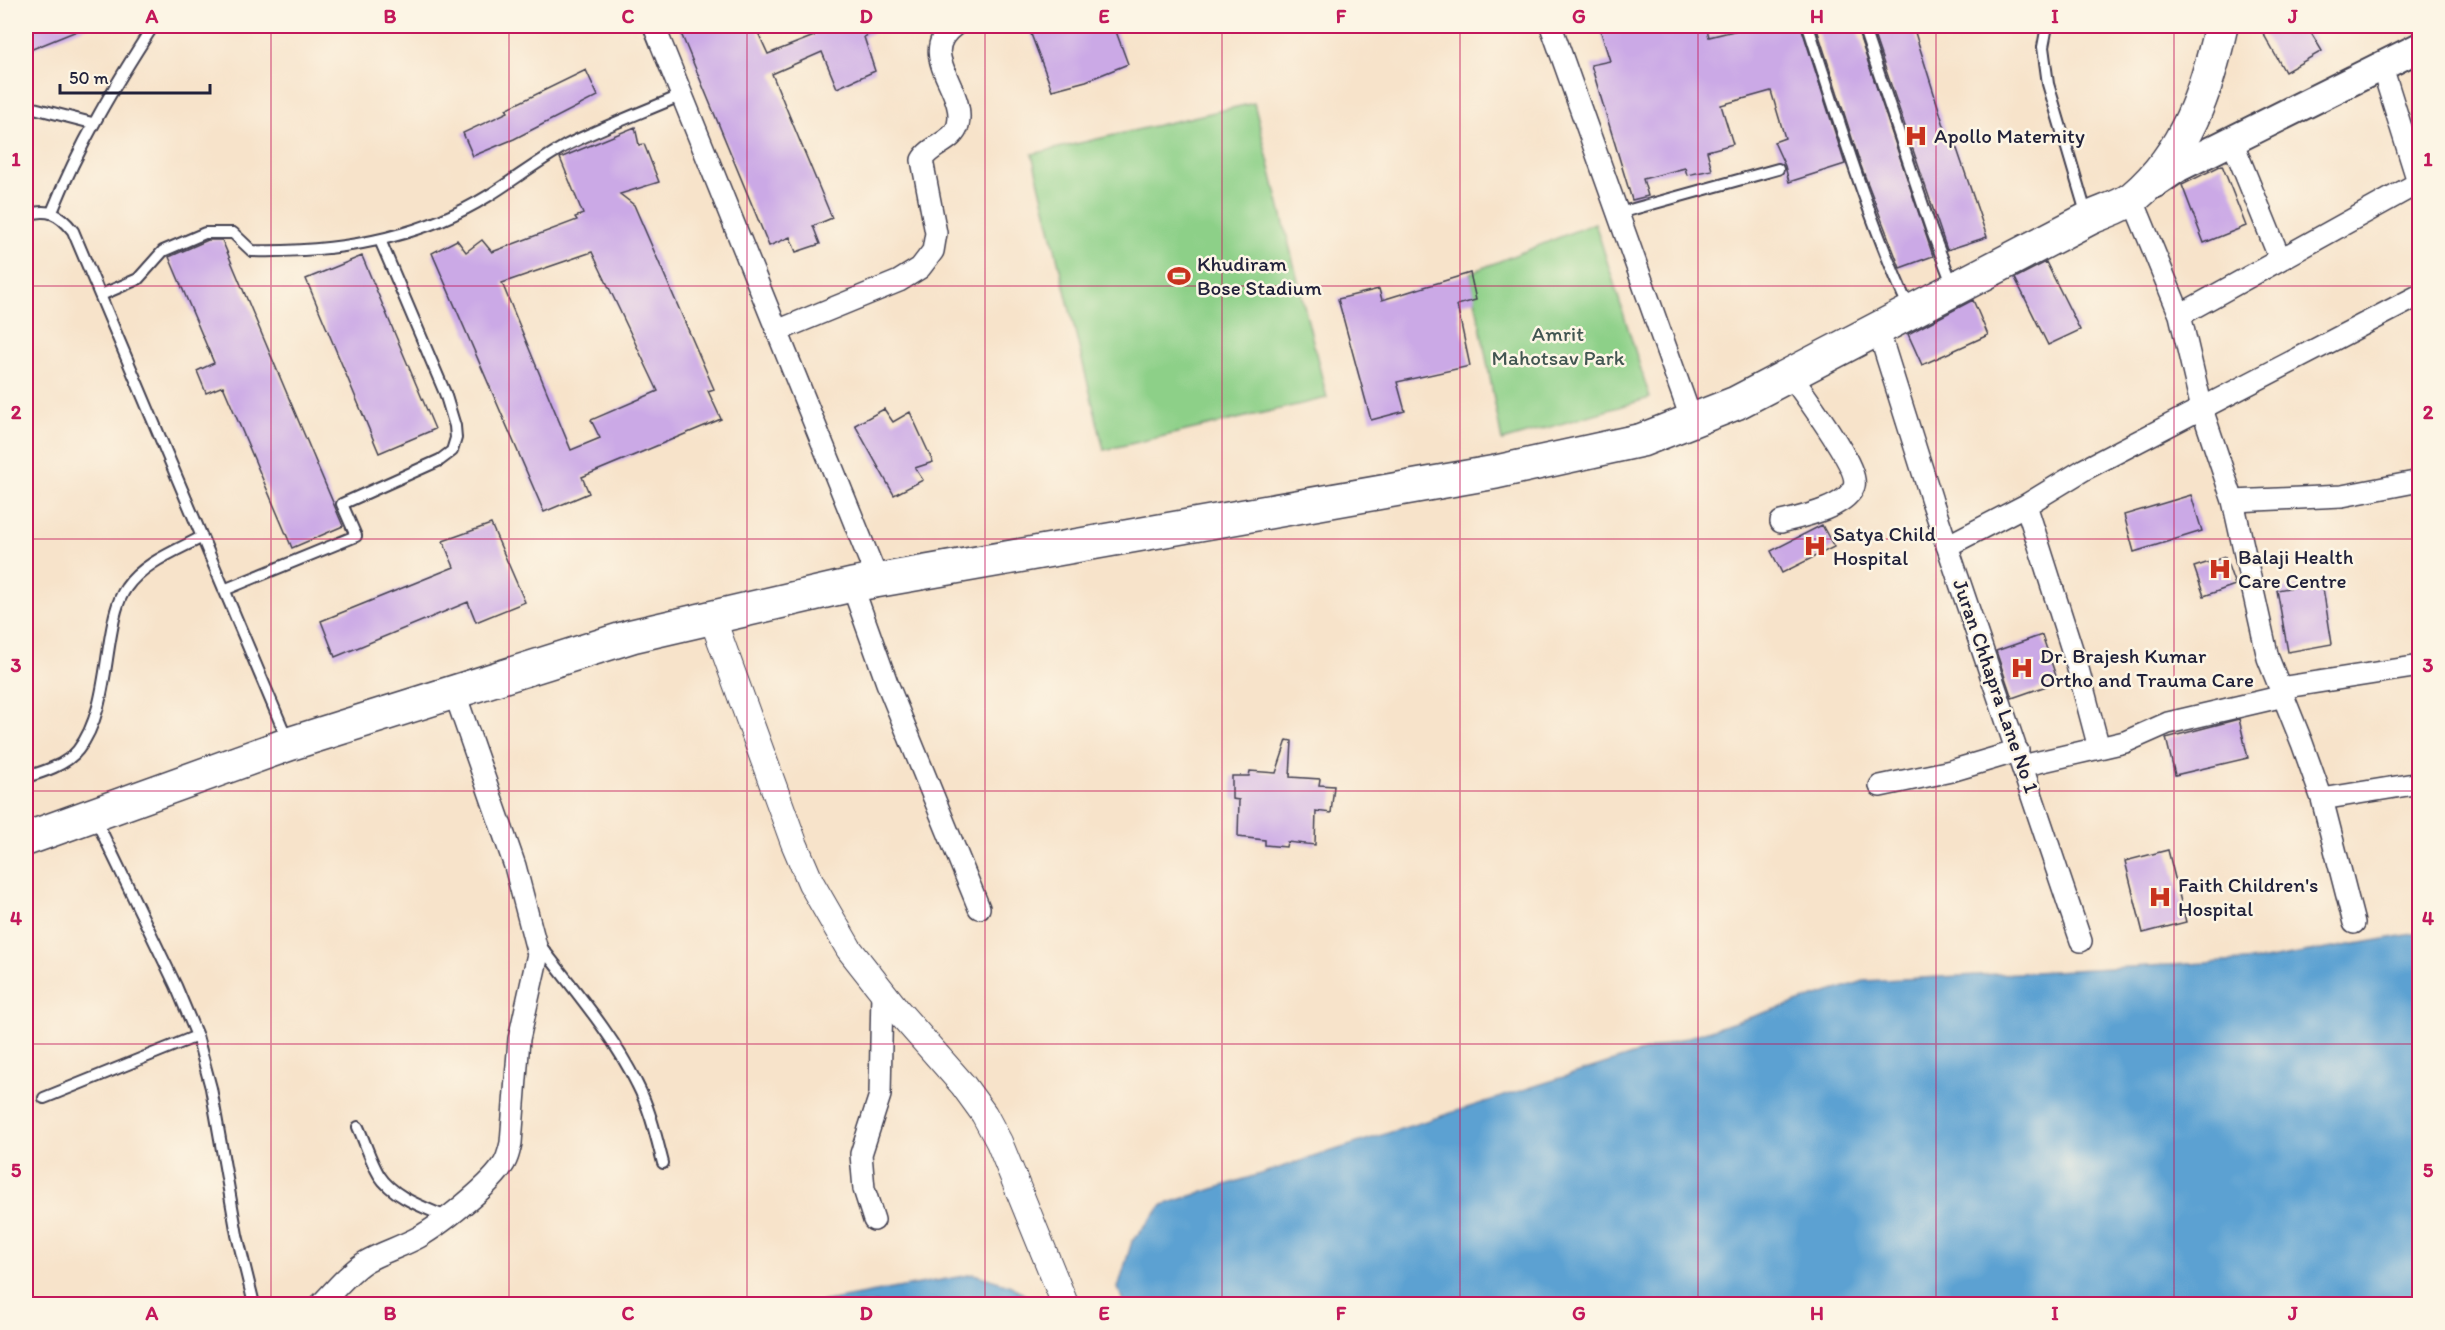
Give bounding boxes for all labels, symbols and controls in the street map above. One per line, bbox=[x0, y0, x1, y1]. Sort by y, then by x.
text: A bbox=[145, 4, 159, 28]
text: B bbox=[384, 4, 397, 28]
text: C bbox=[622, 4, 635, 28]
text: D bbox=[859, 4, 873, 28]
text: E bbox=[1098, 4, 1110, 28]
text: F bbox=[1336, 4, 1347, 28]
text: G bbox=[1572, 4, 1586, 28]
text: H bbox=[1810, 4, 1824, 28]
text: I bbox=[2051, 4, 2059, 28]
text: J bbox=[2287, 4, 2298, 28]
scale bar bbox=[60, 57, 210, 95]
text: 50 m bbox=[69, 67, 109, 89]
hospital icon: Apollo Maternity bbox=[1903, 123, 1929, 149]
place label: Apollo Maternity bbox=[1934, 123, 2085, 148]
text: 1 bbox=[11, 147, 21, 171]
text: 1 bbox=[2423, 147, 2433, 171]
place label: Khudiram Bose Stadium bbox=[1197, 251, 1322, 300]
sports icon: Khudiram Bose Stadium bbox=[1166, 263, 1192, 289]
park label: Amrit Mahotsav Park bbox=[1491, 321, 1625, 370]
text: 2 bbox=[11, 400, 22, 424]
text: 2 bbox=[2423, 400, 2434, 424]
place label: Satya Child Hospital bbox=[1833, 521, 1936, 570]
hospital icon: Satya Child Hospital bbox=[1802, 533, 1828, 559]
place label: Balaji Health Care Centre bbox=[2238, 544, 2354, 593]
hospital icon: Balaji Health Care Centre bbox=[2207, 556, 2233, 582]
street label: Juran Chhapra Lane No 1 bbox=[1948, 576, 2045, 796]
place label: Dr. Brajesh Kumar Ortho and Trauma Care bbox=[2040, 643, 2254, 692]
text: 3 bbox=[11, 653, 22, 677]
text: 3 bbox=[2423, 653, 2434, 677]
hospital icon: Dr. Brajesh Kumar Ortho and Trauma Care bbox=[2009, 655, 2035, 681]
place label: Faith Children's Hospital bbox=[2178, 872, 2318, 921]
hospital icon: Faith Children's Hospital bbox=[2147, 884, 2173, 910]
text: 4 bbox=[10, 906, 22, 930]
text: 4 bbox=[2422, 906, 2434, 930]
text: 5 bbox=[11, 1158, 22, 1182]
text: 5 bbox=[2423, 1158, 2434, 1182]
text: A bbox=[145, 1301, 159, 1325]
text: B bbox=[384, 1301, 397, 1325]
text: C bbox=[622, 1301, 635, 1325]
text: D bbox=[859, 1301, 873, 1325]
text: E bbox=[1098, 1301, 1110, 1325]
text: F bbox=[1336, 1301, 1347, 1325]
text: G bbox=[1572, 1301, 1586, 1325]
text: H bbox=[1810, 1301, 1824, 1325]
text: I bbox=[2051, 1301, 2059, 1325]
text: J bbox=[2287, 1301, 2298, 1325]

